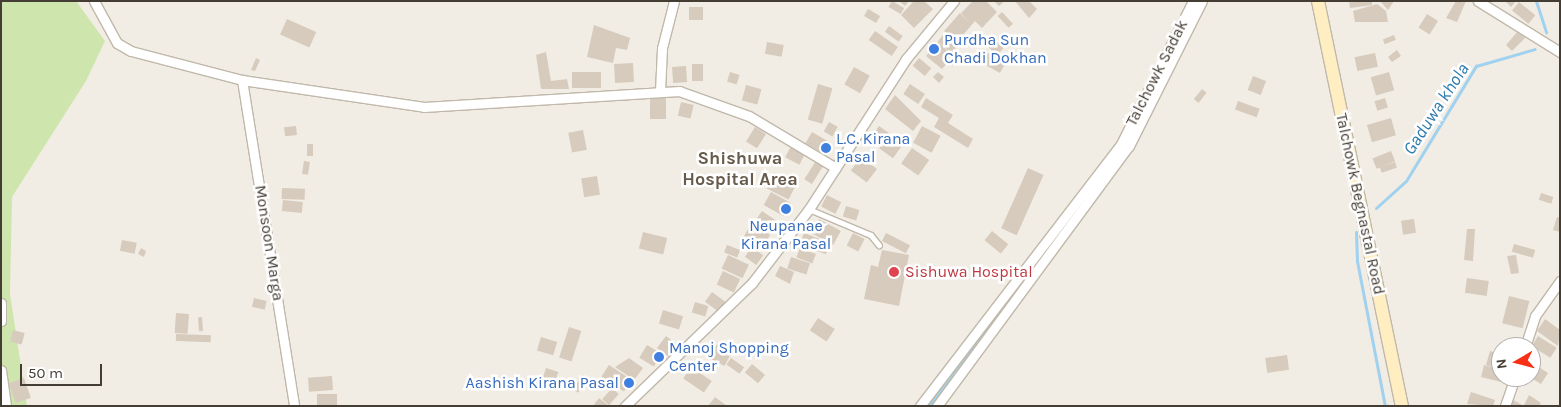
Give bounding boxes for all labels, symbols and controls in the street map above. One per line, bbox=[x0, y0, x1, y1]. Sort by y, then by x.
street label: Talchowk Sadak bbox=[1122, 17, 1192, 129]
place label: Purdha Sun Chadi Dokhan bbox=[944, 30, 1047, 68]
marker: Purdha Sun Chadi Dokhan bbox=[928, 43, 940, 55]
water label: Gaduwa khola bbox=[1398, 59, 1474, 159]
street label: Talchowk Begnastal Road bbox=[1331, 112, 1389, 296]
place label: L.C. Kirana Pasal bbox=[836, 129, 910, 167]
marker: L.C. Kirana Pasal bbox=[820, 142, 832, 154]
district label: Shishuwa Hospital Area bbox=[682, 148, 798, 190]
street label: Monsoon Marga bbox=[250, 184, 288, 302]
marker: Neupanae Kirana Pasal bbox=[780, 203, 792, 215]
place label: Neupanae Kirana Pasal bbox=[741, 216, 831, 254]
place label: Sishuwa Hospital bbox=[905, 262, 1033, 282]
marker: Sishuwa Hospital bbox=[887, 265, 901, 279]
north arrow bbox=[1491, 337, 1541, 387]
place label: Manoj Shopping Center bbox=[669, 338, 789, 376]
marker: Manoj Shopping Center bbox=[653, 351, 665, 363]
scale bar bbox=[22, 354, 105, 386]
text: N bbox=[1493, 358, 1511, 370]
text: 50 m bbox=[28, 364, 63, 382]
place label: Aashish Kirana Pasal bbox=[466, 373, 619, 393]
marker: Aashish Kirana Pasal bbox=[623, 377, 635, 389]

